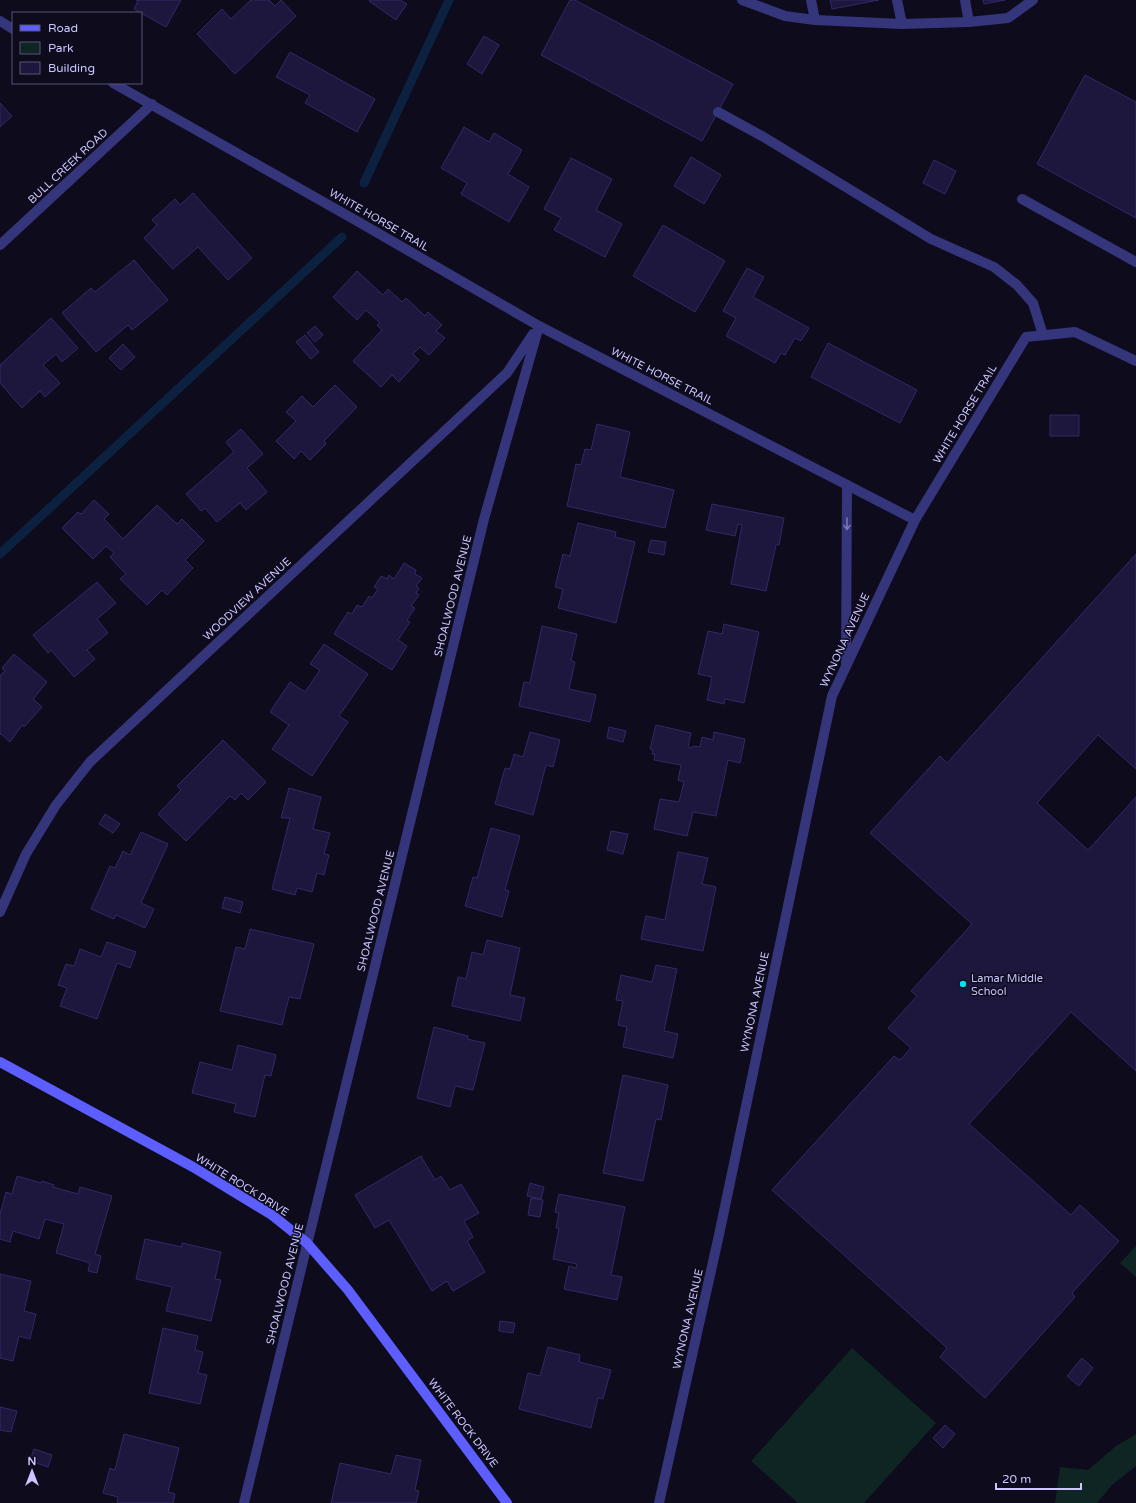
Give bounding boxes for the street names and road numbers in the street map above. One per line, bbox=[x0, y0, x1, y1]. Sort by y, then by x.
street label: BULL CREEK ROAD bbox=[25, 126, 111, 206]
street label: WHITE HORSE TRAIL bbox=[327, 186, 432, 254]
street label: WHITE HORSE TRAIL bbox=[609, 345, 716, 408]
street label: WHITE HORSE TRAIL bbox=[930, 362, 1000, 466]
street label: SHOALWOOD AVENUE bbox=[432, 534, 474, 658]
street label: WOODVIEW AVENUE bbox=[200, 555, 294, 643]
street label: WYNONA AVENUE bbox=[817, 591, 873, 689]
street label: SHOALWOOD AVENUE bbox=[355, 849, 397, 973]
street label: WYNONA AVENUE bbox=[738, 951, 772, 1053]
street label: WHITE ROCK DRIVE bbox=[193, 1151, 291, 1219]
street label: SHOALWOOD AVENUE bbox=[264, 1222, 306, 1346]
street label: WYNONA AVENUE bbox=[670, 1268, 706, 1370]
street label: WHITE ROCK DRIVE bbox=[425, 1376, 501, 1470]

